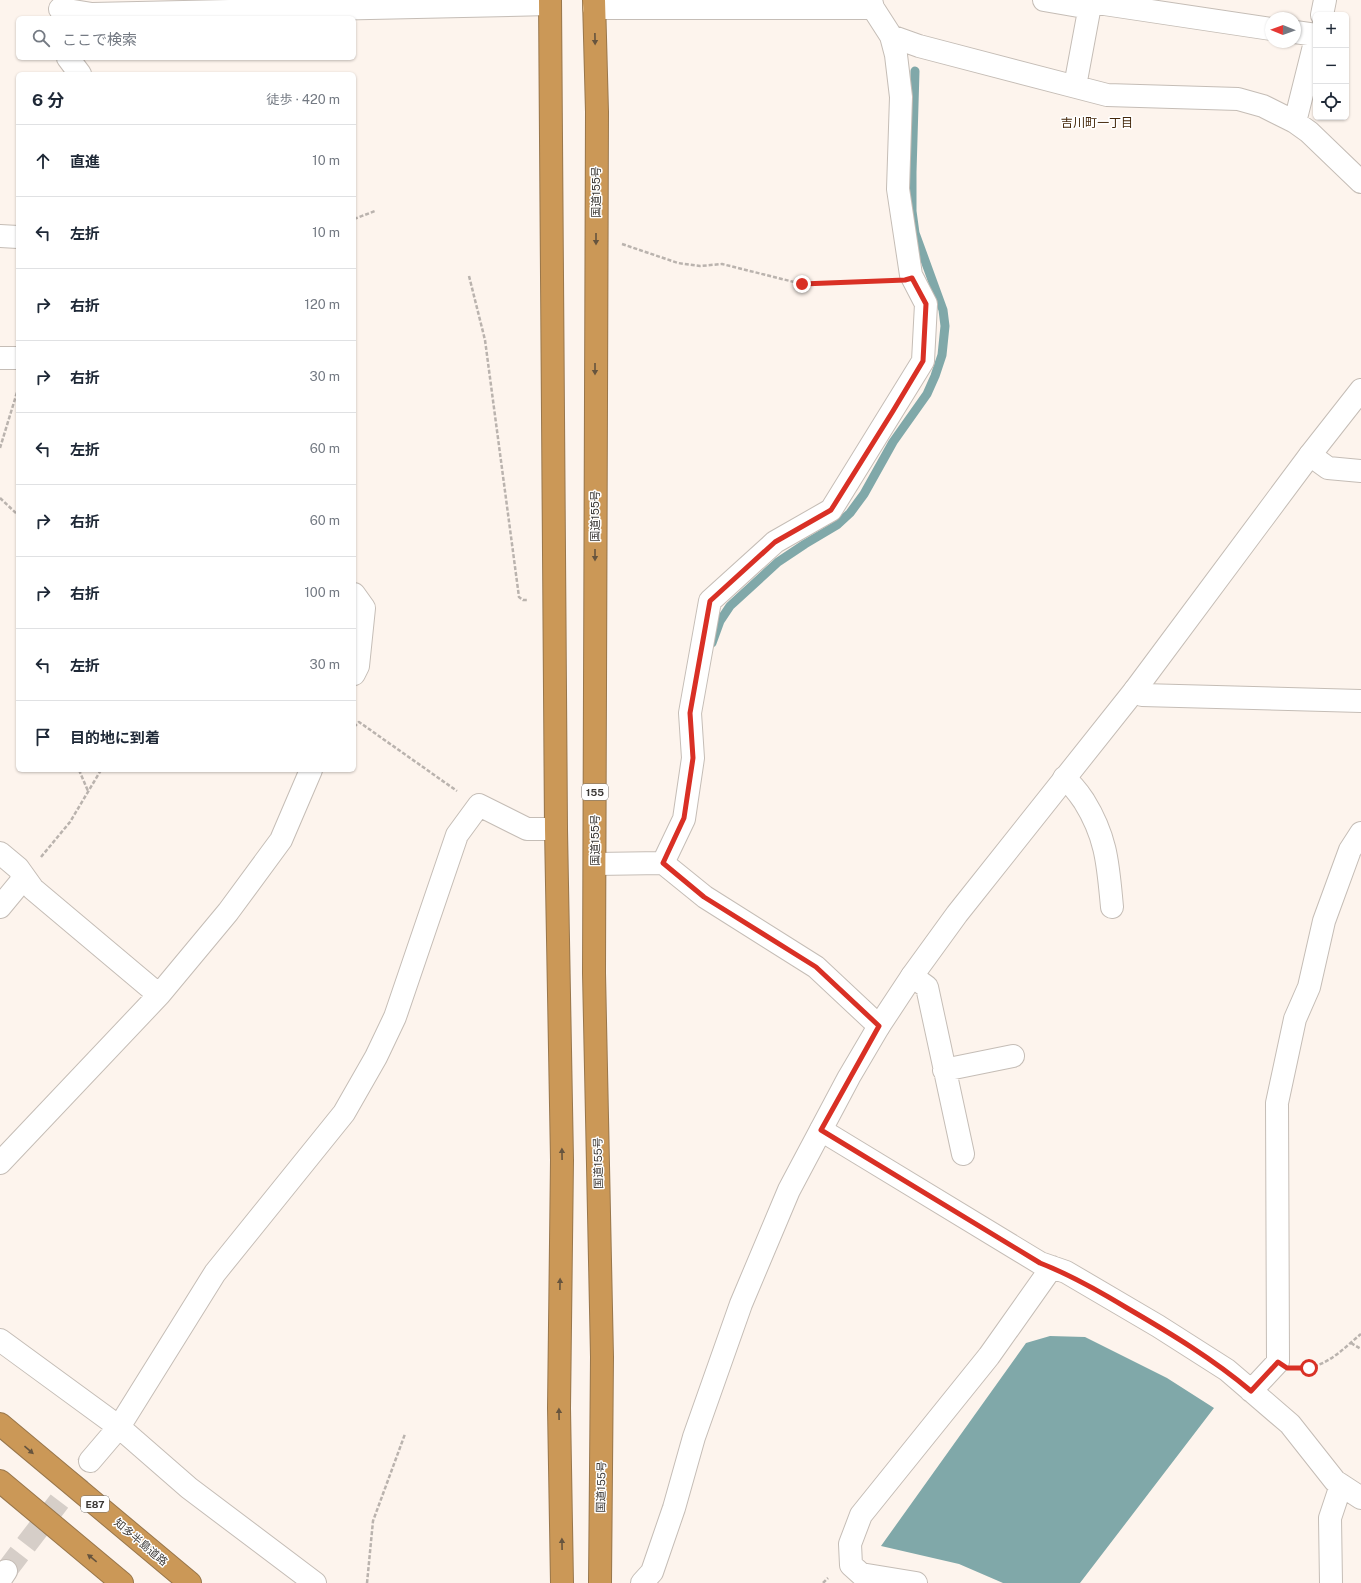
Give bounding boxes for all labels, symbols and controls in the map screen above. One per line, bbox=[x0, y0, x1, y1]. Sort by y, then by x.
north arrow bbox=[1265, 12, 1301, 48]
map controls bbox=[1313, 12, 1349, 120]
button: + bbox=[1313, 12, 1349, 48]
search box bbox=[16, 16, 356, 60]
icon: search bbox=[30, 27, 52, 49]
text: ここで検索 bbox=[62, 31, 137, 48]
one-way arrow bbox=[592, 33, 598, 46]
button: − bbox=[1313, 48, 1349, 84]
button: locate bbox=[1313, 84, 1349, 120]
text: 6 分 bbox=[32, 90, 64, 110]
text: 徒歩 · 420 m bbox=[267, 92, 340, 107]
district label: 吉川町一丁目 bbox=[1061, 116, 1133, 130]
icon: ahead bbox=[32, 150, 54, 172]
text: 直進 bbox=[70, 153, 100, 170]
text: 10 m bbox=[312, 153, 340, 168]
street label: 国道155号 bbox=[590, 166, 602, 218]
icon: left bbox=[32, 222, 54, 244]
text: 左折 bbox=[70, 225, 100, 242]
text: 10 m bbox=[312, 225, 340, 240]
one-way arrow bbox=[593, 233, 599, 246]
route end bbox=[793, 275, 811, 293]
icon: right bbox=[32, 294, 54, 316]
text: 右折 bbox=[70, 297, 100, 314]
text: 120 m bbox=[305, 297, 340, 312]
one-way arrow bbox=[592, 363, 598, 376]
icon: right bbox=[32, 366, 54, 388]
text: 右折 bbox=[70, 369, 100, 386]
text: 30 m bbox=[310, 369, 340, 384]
icon: left bbox=[32, 438, 54, 460]
text: 左折 bbox=[70, 441, 100, 458]
text: 60 m bbox=[310, 441, 340, 456]
street label: 国道155号 bbox=[589, 490, 601, 542]
icon: right bbox=[32, 510, 54, 532]
text: 右折 bbox=[70, 513, 100, 530]
text: 60 m bbox=[310, 513, 340, 528]
one-way arrow bbox=[592, 549, 598, 562]
icon: right bbox=[32, 582, 54, 604]
text: 右折 bbox=[70, 585, 100, 602]
text: 100 m bbox=[304, 585, 340, 600]
icon: left bbox=[32, 654, 54, 676]
text: 左折 bbox=[70, 657, 100, 674]
text: 30 m bbox=[310, 657, 340, 672]
icon: arrive bbox=[32, 726, 54, 748]
text: 目的地に到着 bbox=[70, 729, 160, 746]
road number: 155 bbox=[582, 784, 608, 800]
street label: 国道155号 bbox=[589, 814, 601, 866]
street label: 国道155号 bbox=[592, 1137, 604, 1189]
one-way arrow bbox=[559, 1147, 565, 1160]
one-way arrow bbox=[557, 1278, 564, 1290]
route start bbox=[1300, 1359, 1318, 1377]
one-way arrow bbox=[556, 1407, 562, 1420]
one-way arrow bbox=[24, 1445, 35, 1454]
street label: 国道155号 bbox=[595, 1461, 607, 1513]
road number: E87 bbox=[81, 1496, 109, 1512]
street label: 知多半島道路 bbox=[112, 1516, 170, 1568]
one-way arrow bbox=[559, 1537, 565, 1550]
one-way arrow bbox=[87, 1554, 97, 1563]

